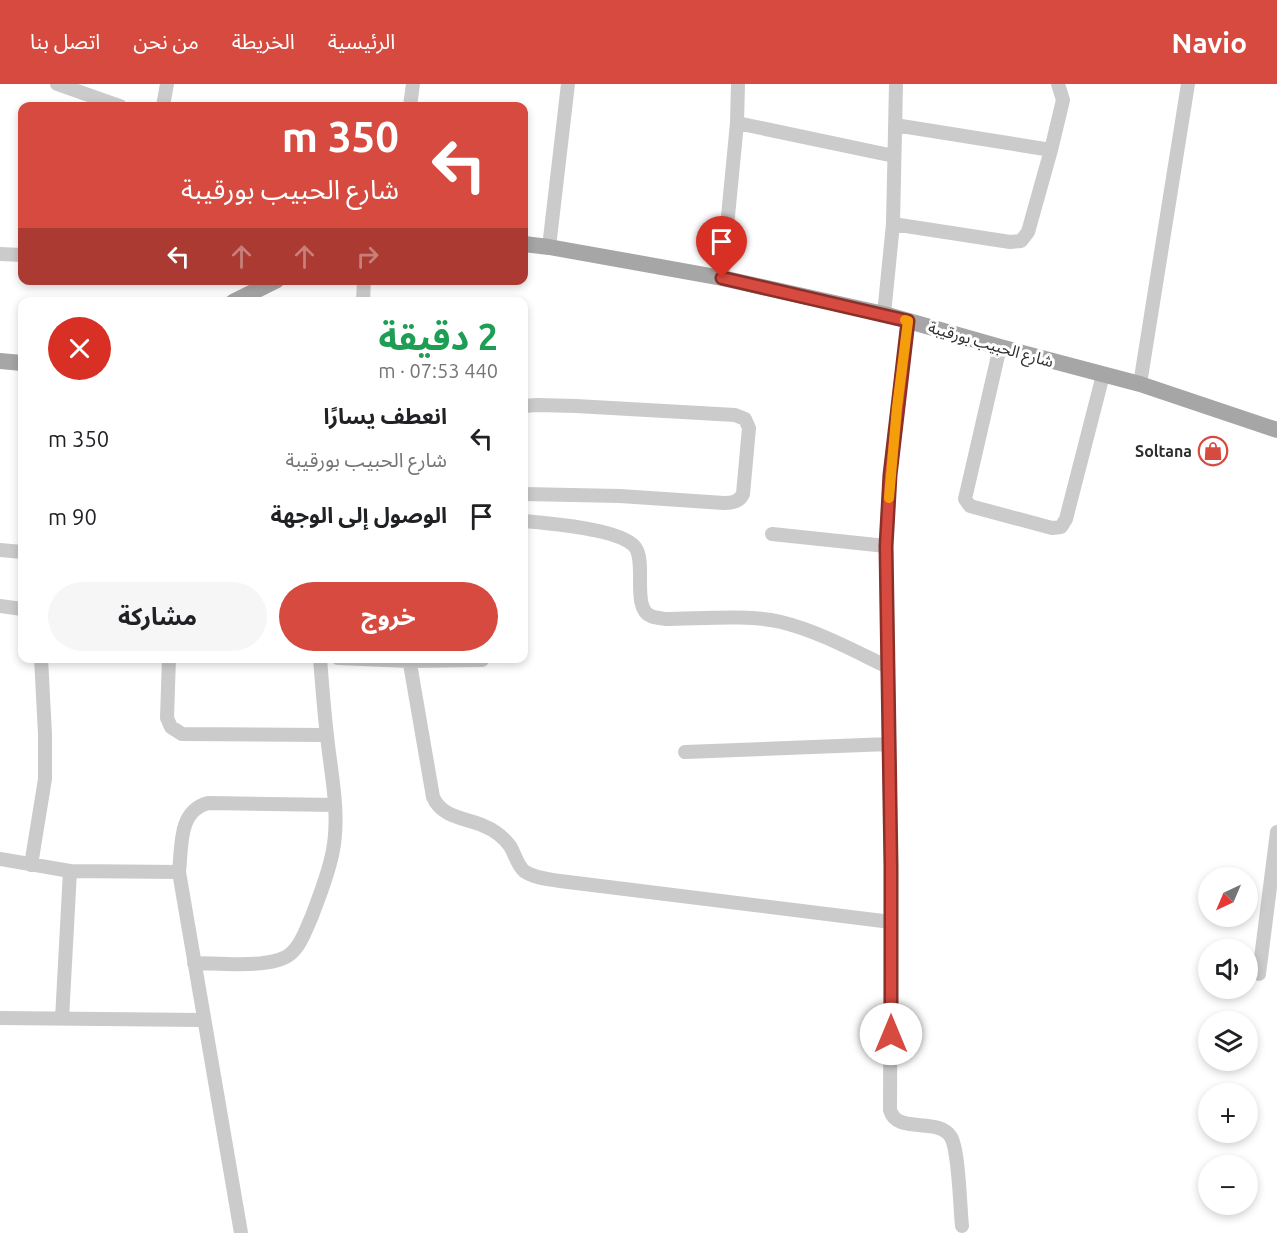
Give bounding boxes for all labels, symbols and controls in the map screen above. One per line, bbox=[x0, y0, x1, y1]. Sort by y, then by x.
text: Navio bbox=[1172, 27, 1247, 58]
text: اتصل بنا bbox=[30, 29, 100, 53]
text: من نحن bbox=[133, 29, 199, 53]
text: الخريطة bbox=[232, 29, 295, 53]
text: الرئيسية bbox=[328, 29, 395, 53]
text: 350 m bbox=[282, 113, 399, 160]
icon: left bbox=[420, 126, 498, 204]
text: شارع الحبيب بورقيبة bbox=[181, 174, 399, 204]
pin bbox=[696, 216, 747, 278]
icon: arrive bbox=[705, 225, 738, 258]
icon: left bbox=[162, 240, 195, 273]
icon: ahead bbox=[225, 240, 258, 273]
icon: ahead bbox=[288, 240, 321, 273]
icon: right bbox=[351, 240, 384, 273]
text: 2 دقيقة bbox=[379, 316, 498, 357]
button: close bbox=[48, 317, 111, 380]
street label: شارع الحبيب بورقيبة bbox=[925, 318, 1056, 374]
text: 440 m · 07:53 bbox=[378, 359, 498, 382]
text: انعطف يسارًا bbox=[324, 403, 447, 428]
icon: left bbox=[465, 422, 498, 455]
text: 350 m bbox=[48, 426, 109, 451]
shop icon: Soltana bbox=[1197, 435, 1229, 467]
place label: Soltana bbox=[1135, 442, 1192, 460]
text: شارع الحبيب بورقيبة bbox=[285, 448, 447, 471]
icon: arrive bbox=[465, 500, 498, 533]
text: الوصول إلى الوجهة bbox=[270, 502, 447, 527]
text: 90 m bbox=[48, 504, 97, 529]
button: مشاركة bbox=[48, 582, 267, 651]
button: خروج bbox=[279, 582, 498, 651]
north arrow bbox=[1198, 867, 1258, 927]
map controls bbox=[1198, 867, 1258, 1215]
button: sound bbox=[1198, 939, 1258, 999]
position arrow bbox=[859, 1002, 923, 1066]
button: layers bbox=[1198, 1011, 1258, 1071]
button: + bbox=[1198, 1083, 1258, 1143]
button: − bbox=[1198, 1155, 1258, 1215]

